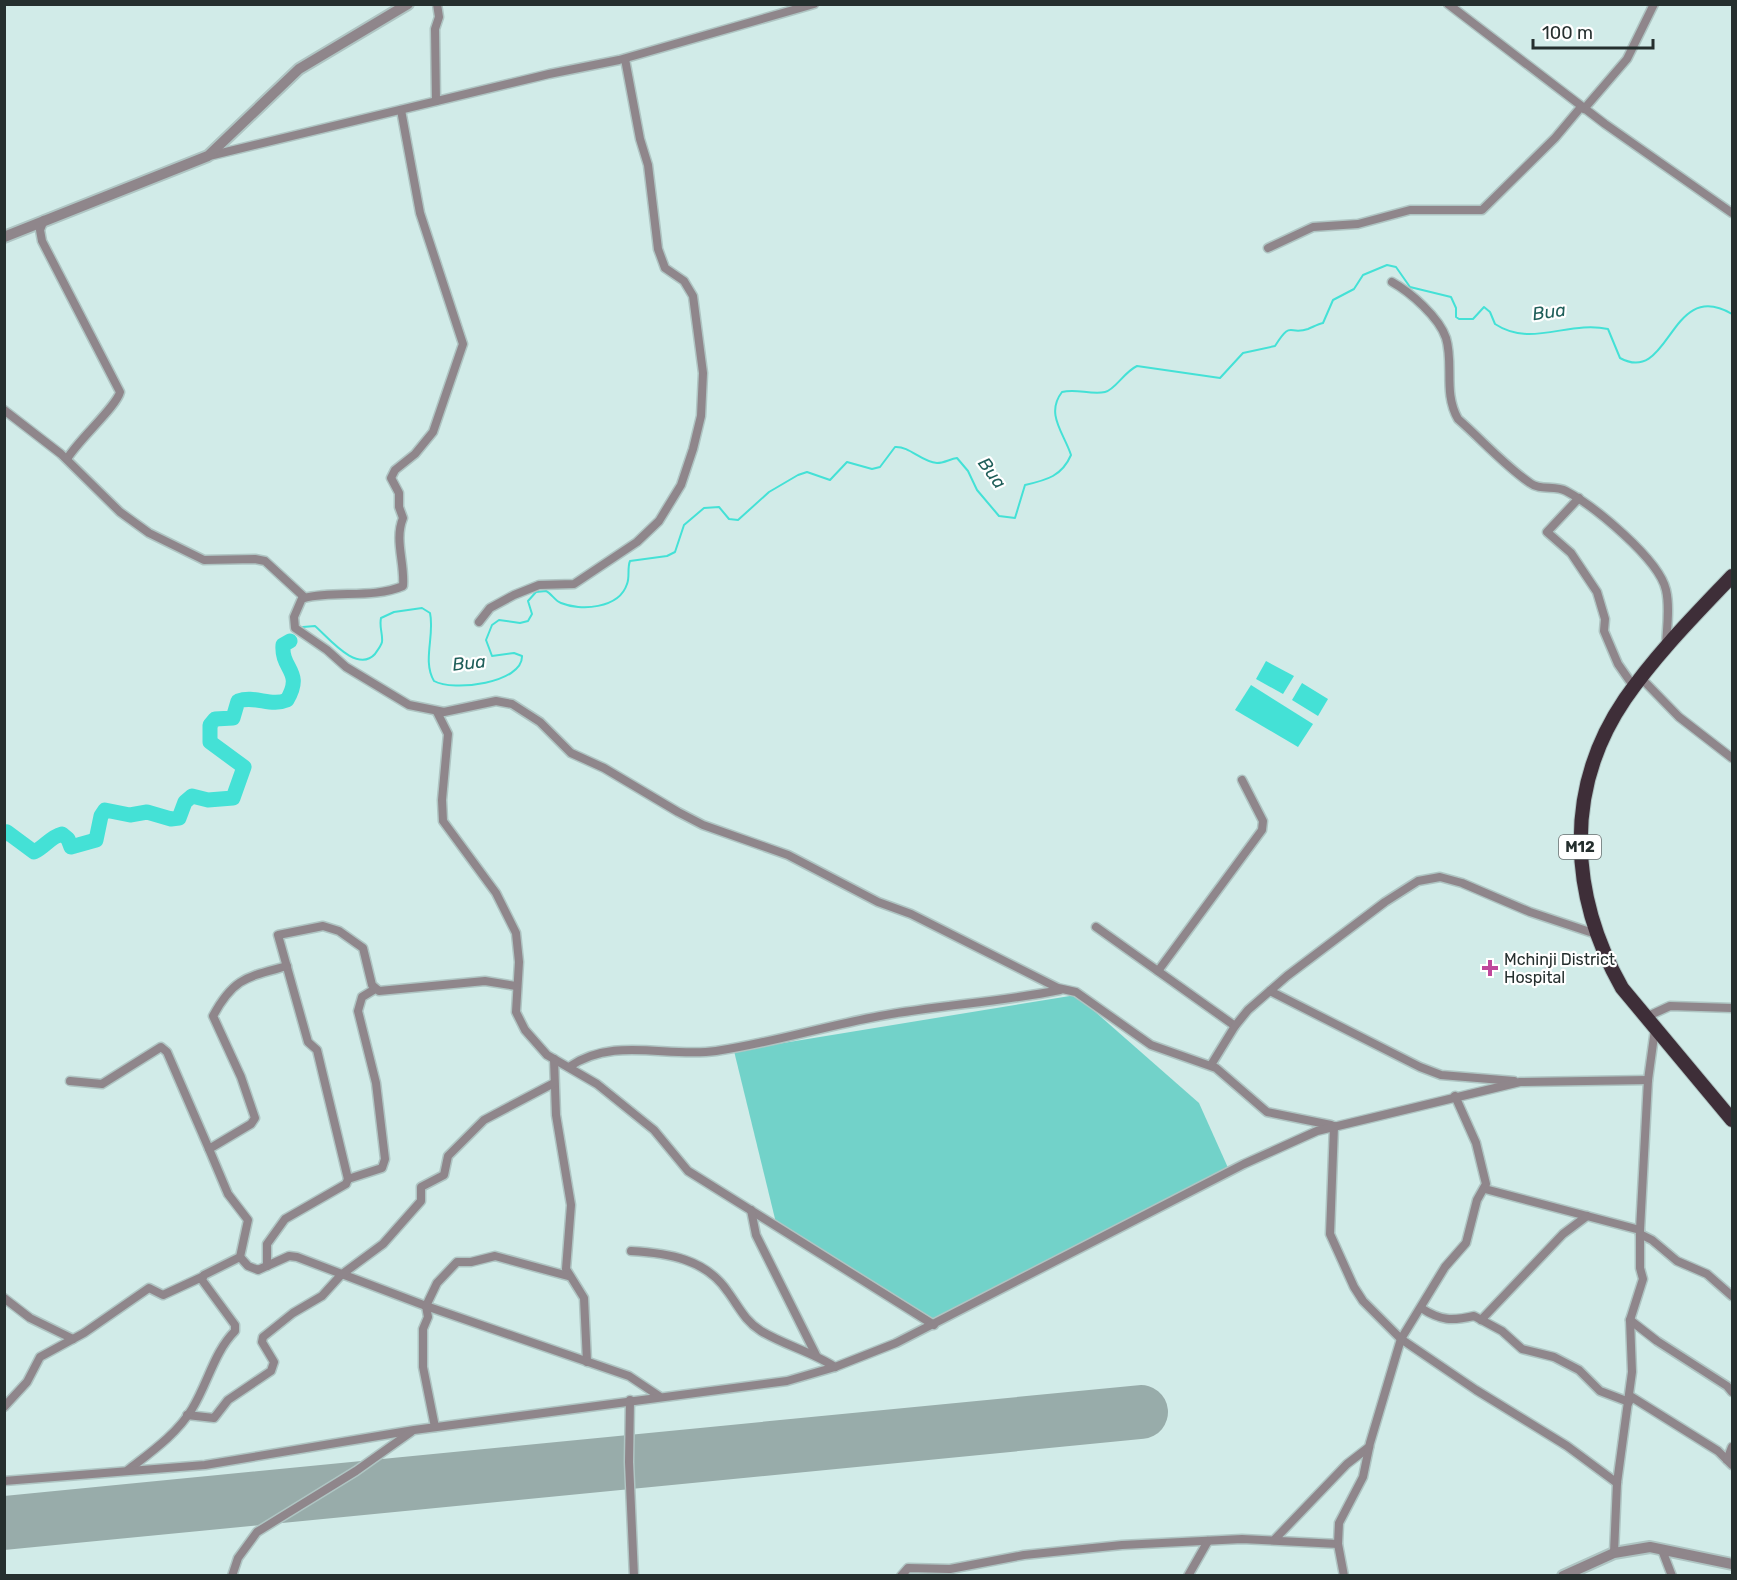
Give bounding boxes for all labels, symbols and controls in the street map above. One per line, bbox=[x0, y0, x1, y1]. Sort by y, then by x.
scale bar bbox=[1533, 12, 1653, 50]
text: 100 m bbox=[1542, 22, 1593, 44]
water label: Bua bbox=[1531, 299, 1568, 325]
water label: Bua bbox=[973, 453, 1011, 493]
water label: Bua bbox=[451, 650, 487, 676]
road number: M12 bbox=[1559, 835, 1601, 859]
place label: Mchinji District Hospital bbox=[1504, 950, 1615, 987]
marker: Mchinji District Hospital bbox=[1481, 959, 1499, 977]

